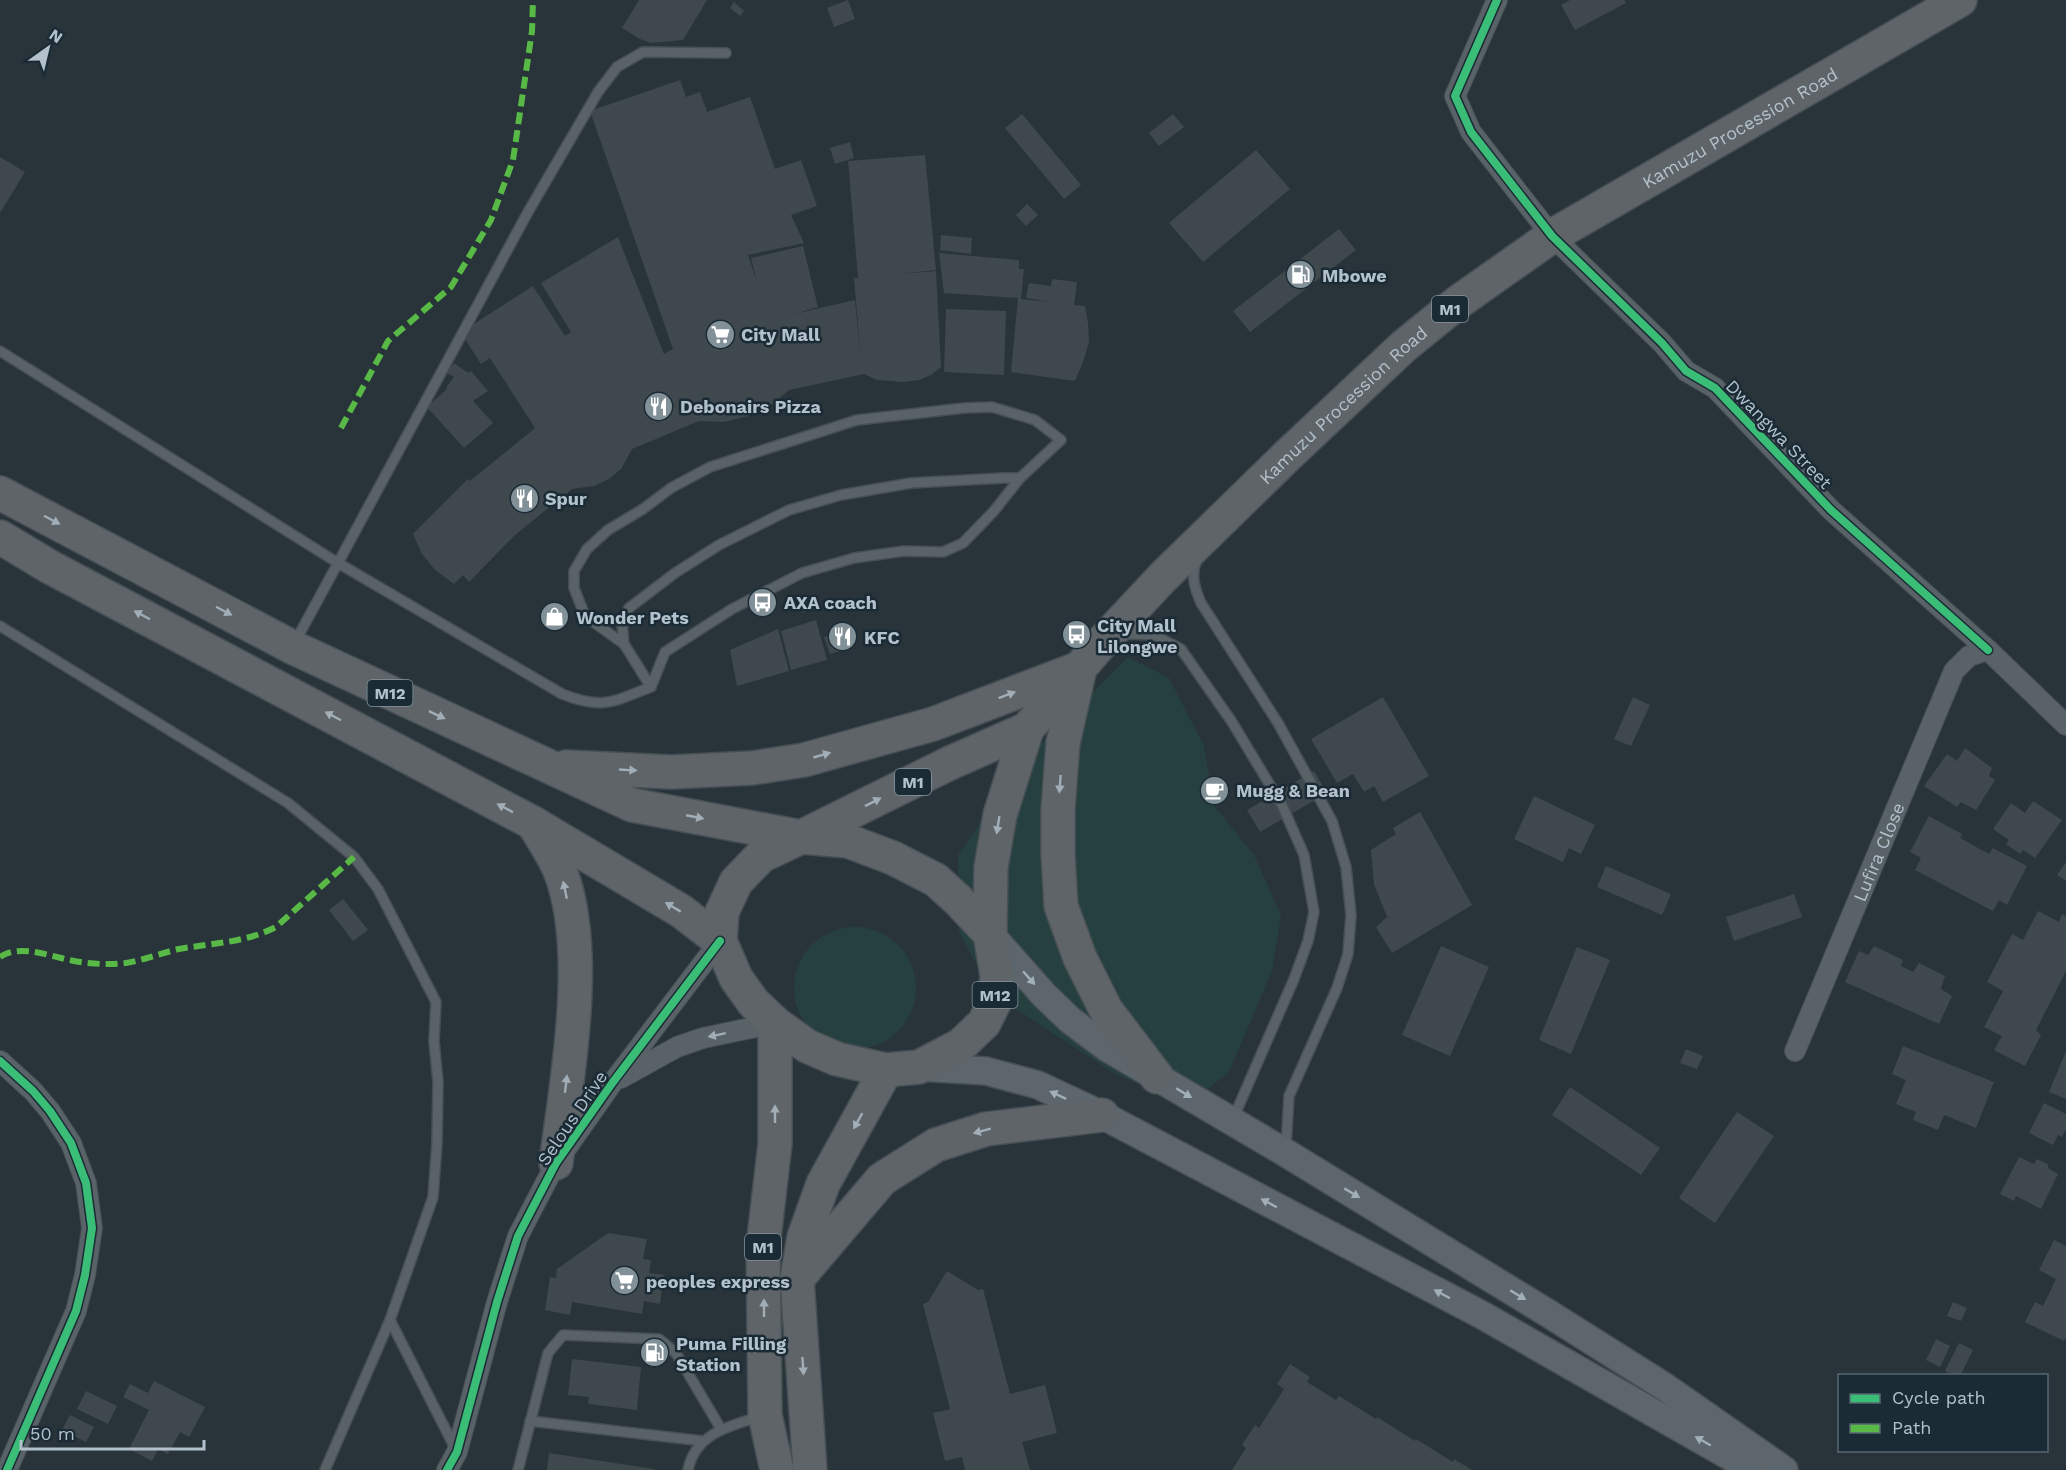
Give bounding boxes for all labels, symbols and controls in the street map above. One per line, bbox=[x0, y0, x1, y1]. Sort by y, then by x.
north arrow bbox=[18, 18, 78, 78]
text: N bbox=[46, 25, 66, 47]
street label: Kamuzu Procession Road bbox=[1638, 63, 1841, 192]
fuel station icon: Mbowe bbox=[1285, 259, 1317, 291]
place label: Mbowe bbox=[1322, 265, 1387, 286]
road number: M1 bbox=[1432, 296, 1468, 322]
supermarket icon: City Mall bbox=[704, 318, 736, 350]
street label: Kamuzu Procession Road bbox=[1254, 321, 1431, 488]
place label: City Mall bbox=[741, 324, 820, 345]
street label: Dwangwa Street bbox=[1722, 375, 1837, 493]
restaurant icon: Debonairs Pizza bbox=[643, 390, 675, 422]
place label: Debonairs Pizza bbox=[680, 396, 821, 417]
restaurant icon: Spur bbox=[508, 482, 540, 514]
place label: Spur bbox=[545, 488, 587, 509]
one-way arrow bbox=[43, 515, 60, 525]
bus stop icon: AXA coach bbox=[747, 586, 779, 618]
place label: AXA coach bbox=[784, 592, 877, 613]
shop icon: Wonder Pets bbox=[539, 601, 571, 633]
one-way arrow bbox=[216, 606, 233, 616]
place label: Wonder Pets bbox=[576, 607, 689, 628]
one-way arrow bbox=[133, 610, 150, 620]
place label: City Mall Lilongwe bbox=[1097, 615, 1177, 657]
bus stop icon: City Mall Lilongwe bbox=[1060, 619, 1092, 651]
restaurant icon: KFC bbox=[827, 621, 859, 653]
place label: KFC bbox=[864, 627, 900, 648]
road number: M12 bbox=[368, 680, 412, 706]
one-way arrow bbox=[998, 690, 1016, 700]
one-way arrow bbox=[429, 710, 446, 719]
one-way arrow bbox=[324, 712, 341, 721]
one-way arrow bbox=[813, 750, 831, 759]
one-way arrow bbox=[619, 766, 638, 775]
road number: M1 bbox=[895, 769, 931, 795]
one-way arrow bbox=[1055, 774, 1065, 793]
cafe icon: Mugg & Bean bbox=[1199, 774, 1231, 806]
place label: Mugg & Bean bbox=[1236, 780, 1350, 801]
one-way arrow bbox=[864, 797, 881, 807]
street label: Lufira Close bbox=[1848, 799, 1908, 904]
one-way arrow bbox=[496, 803, 513, 813]
one-way arrow bbox=[686, 813, 705, 822]
one-way arrow bbox=[993, 816, 1002, 835]
one-way arrow bbox=[560, 881, 569, 900]
one-way arrow bbox=[665, 901, 681, 912]
one-way arrow bbox=[1022, 970, 1035, 986]
road number: M12 bbox=[972, 982, 1018, 1008]
one-way arrow bbox=[708, 1031, 727, 1040]
street label: Selous Drive bbox=[533, 1067, 611, 1169]
one-way arrow bbox=[562, 1075, 571, 1094]
one-way arrow bbox=[1176, 1088, 1192, 1099]
one-way arrow bbox=[1050, 1090, 1067, 1099]
one-way arrow bbox=[770, 1104, 780, 1123]
one-way arrow bbox=[853, 1113, 863, 1130]
one-way arrow bbox=[972, 1127, 990, 1136]
one-way arrow bbox=[1344, 1188, 1360, 1199]
one-way arrow bbox=[1260, 1198, 1277, 1208]
road number: M1 bbox=[745, 1234, 781, 1260]
supermarket icon: peoples express bbox=[609, 1265, 641, 1297]
place label: peoples express bbox=[646, 1271, 790, 1292]
one-way arrow bbox=[1433, 1289, 1450, 1299]
one-way arrow bbox=[1510, 1289, 1526, 1300]
one-way arrow bbox=[759, 1299, 769, 1318]
place label: Puma Filling Station bbox=[676, 1333, 787, 1375]
fuel station icon: Puma Filling Station bbox=[639, 1337, 671, 1369]
one-way arrow bbox=[798, 1357, 808, 1376]
legend bbox=[1838, 1374, 2048, 1452]
text: Cycle path bbox=[1892, 1387, 1986, 1408]
scale bar bbox=[21, 1413, 204, 1451]
text: Path bbox=[1892, 1417, 1932, 1438]
text: 50 m bbox=[30, 1423, 75, 1444]
one-way arrow bbox=[1695, 1435, 1711, 1446]

